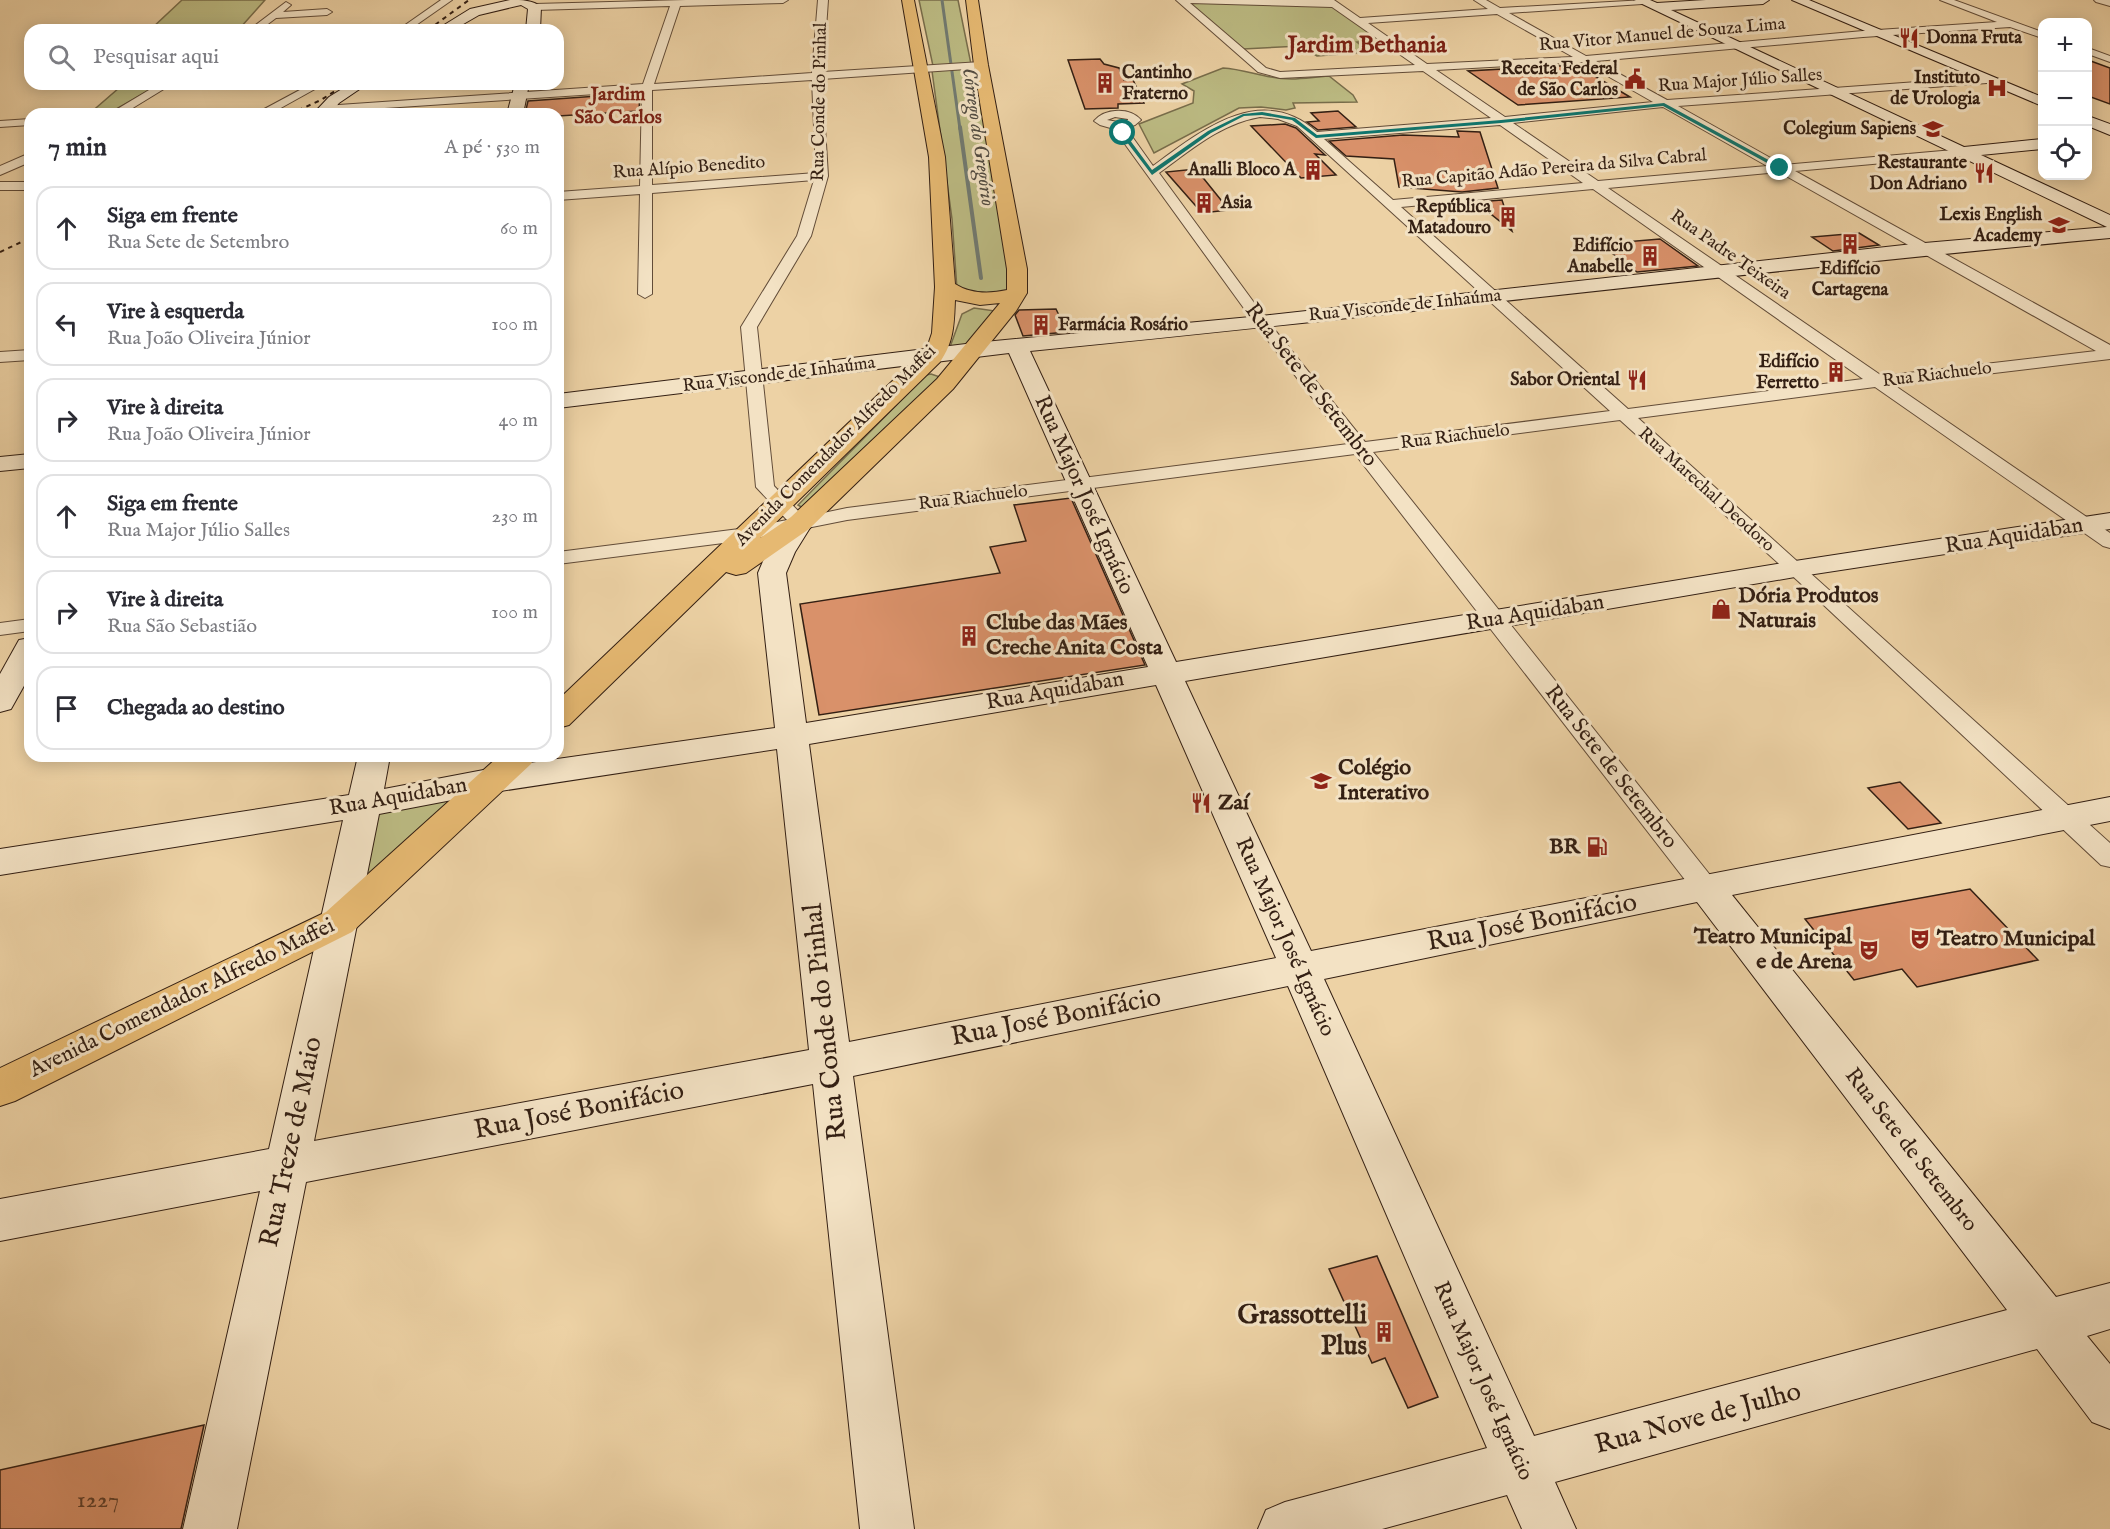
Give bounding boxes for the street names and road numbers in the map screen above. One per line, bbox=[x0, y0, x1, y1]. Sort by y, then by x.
street label: Rua Vitor Manuel de Souza Lima bbox=[1538, 13, 1786, 57]
street label: Rua Conde do Pinhal bbox=[807, 22, 833, 182]
street label: Rua Major Júlio Salles bbox=[1657, 64, 1823, 98]
street label: Rua Capitão Adão Pereira da Silva Cabral bbox=[1401, 144, 1708, 194]
street label: Rua Alípio Benedito bbox=[612, 151, 766, 185]
street label: Rua Padre Teixeira bbox=[1665, 205, 1795, 305]
street label: Rua Visconde de Inhaúma bbox=[1307, 284, 1503, 328]
street label: Rua Sete de Setembro bbox=[1238, 297, 1384, 473]
street label: Avenida Comendador Alfredo Maffei bbox=[730, 340, 942, 552]
street label: Rua Visconde de Inhaúma bbox=[681, 352, 877, 398]
street label: Rua Riachuelo bbox=[1881, 357, 1993, 393]
street label: Rua Major José Ignácio bbox=[1027, 391, 1141, 599]
street label: Rua Riachuelo bbox=[1399, 419, 1511, 455]
street label: Rua Marechal Deodoro bbox=[1633, 423, 1779, 558]
street label: Rua Riachuelo bbox=[917, 480, 1029, 516]
street label: Rua Aquidaban bbox=[1943, 511, 2085, 561]
street label: Rua Aquidaban bbox=[1464, 588, 1606, 638]
street label: Rua Aquidaban bbox=[984, 665, 1126, 717]
street label: Rua Sete de Setembro bbox=[1538, 679, 1684, 855]
street label: Rua Aquidaban bbox=[327, 771, 469, 823]
street label: Rua Major José Ignácio bbox=[1228, 833, 1342, 1041]
street label: Rua José Bonifácio bbox=[1424, 886, 1640, 960]
street label: Rua Conde do Pinhal bbox=[797, 901, 855, 1142]
street label: Avenida Comendador Alfredo Maffei bbox=[24, 912, 339, 1085]
street label: Rua José Bonifácio bbox=[948, 981, 1164, 1055]
street label: Rua Treze de Maio bbox=[253, 1034, 331, 1250]
street label: Rua Sete de Setembro bbox=[1838, 1062, 1984, 1238]
street label: Rua José Bonifácio bbox=[471, 1074, 687, 1148]
street label: Rua Major José Ignácio bbox=[1426, 1277, 1540, 1485]
street label: Rua Nove de Julho bbox=[1591, 1375, 1805, 1463]

